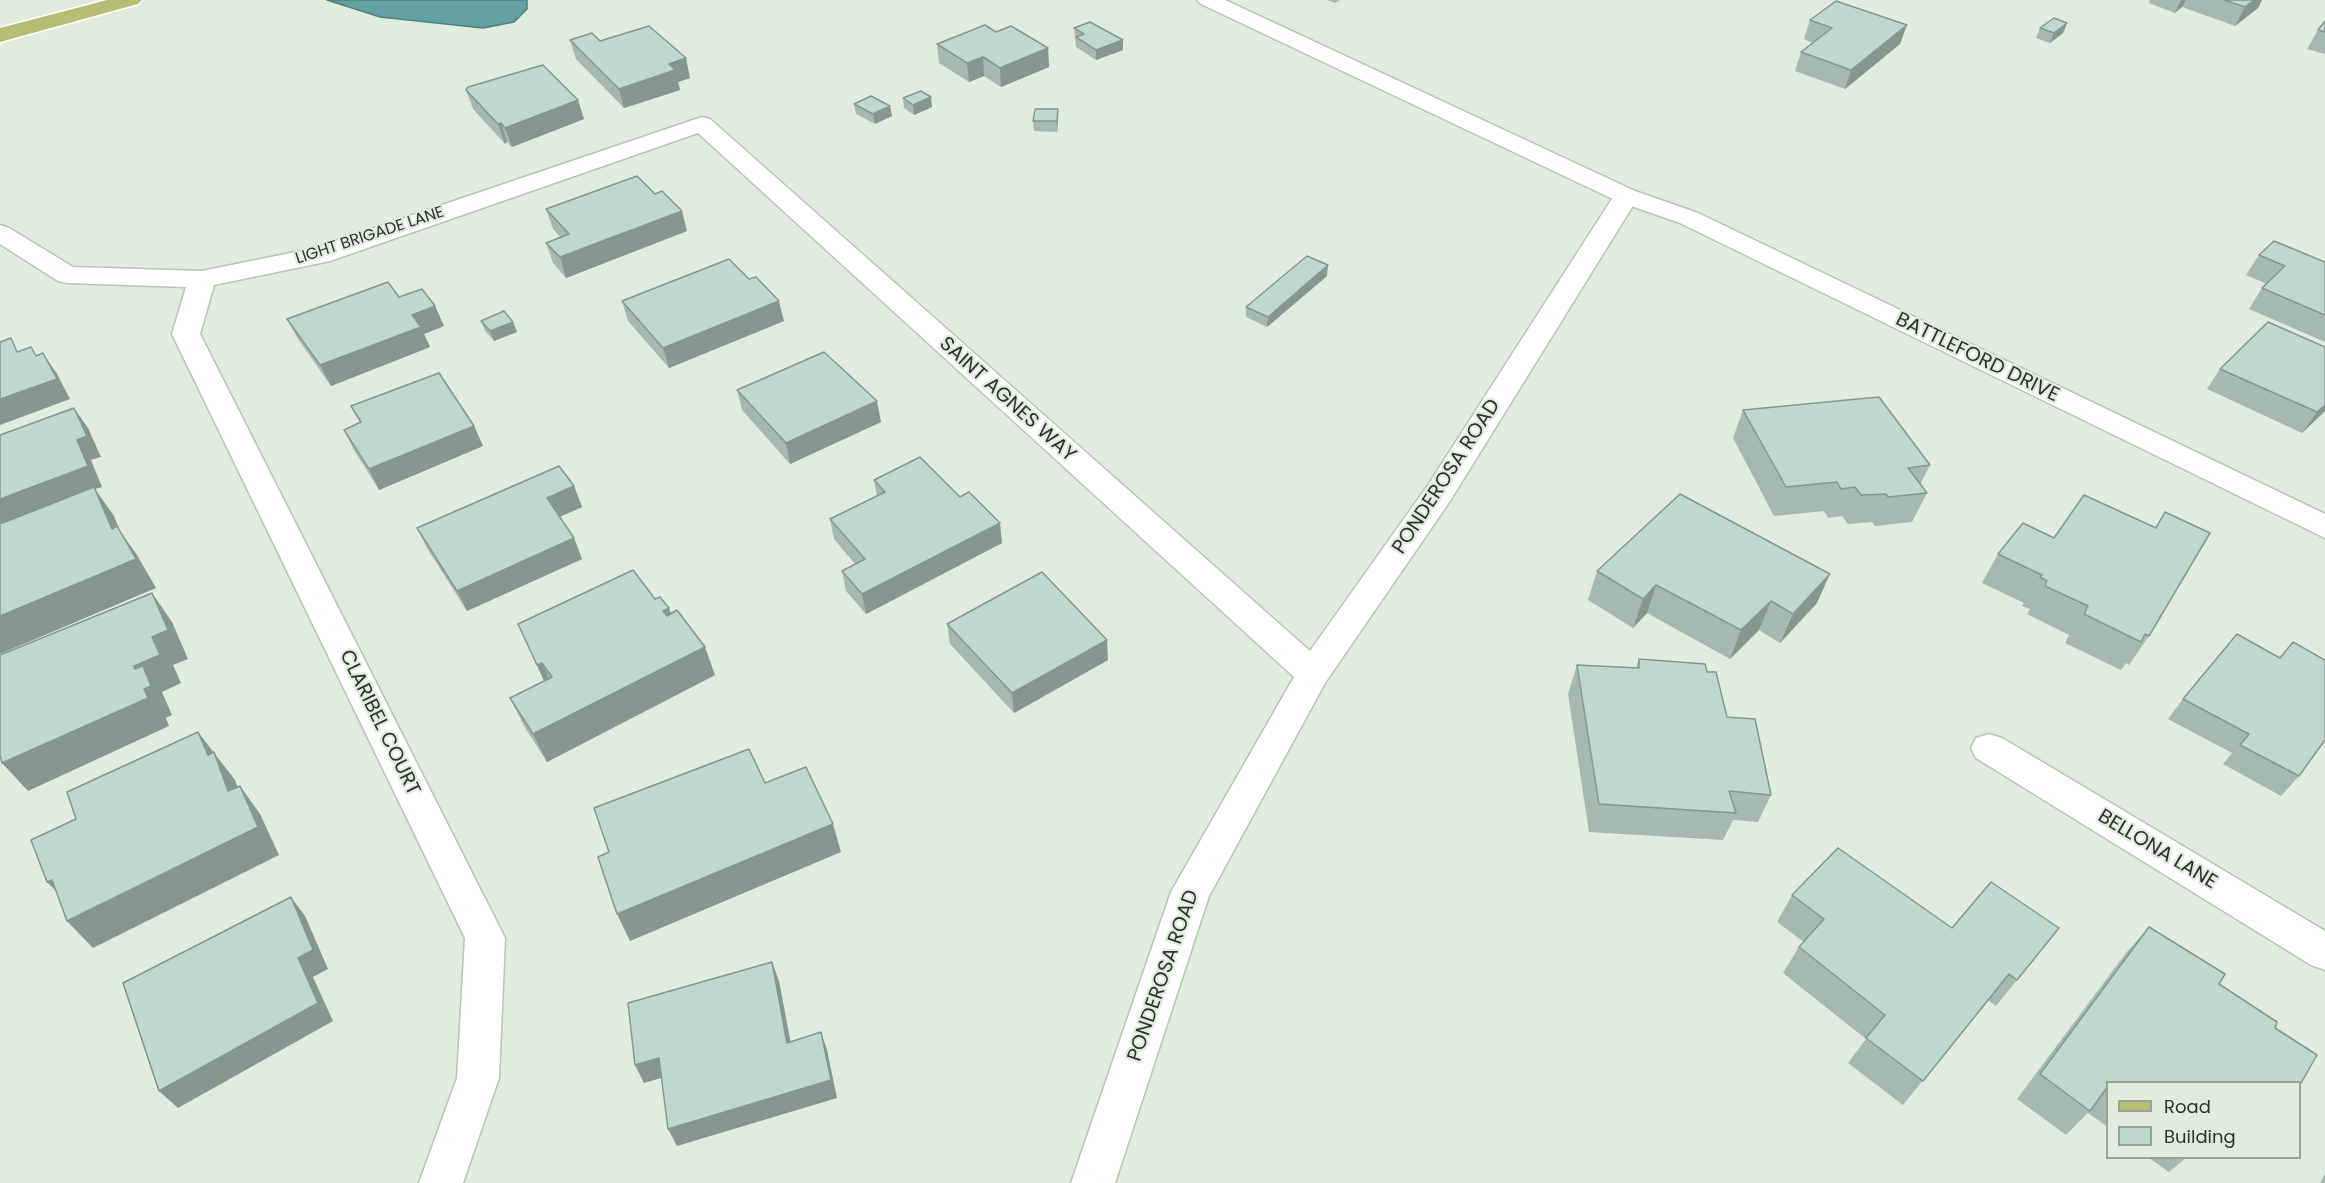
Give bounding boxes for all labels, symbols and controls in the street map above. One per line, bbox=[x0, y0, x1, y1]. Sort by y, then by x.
street label: LIGHT BRIGADE LANE bbox=[293, 203, 447, 269]
street label: BATTLEFORD DRIVE bbox=[1891, 308, 2063, 408]
street label: SAINT AGNES WAY bbox=[934, 332, 1080, 468]
street label: PONDEROSA ROAD bbox=[1388, 395, 1506, 559]
street label: CLARIBEL COURT bbox=[333, 646, 425, 800]
street label: BELLONA LANE bbox=[2093, 805, 2221, 895]
street label: PONDEROSA ROAD bbox=[1123, 887, 1205, 1065]
legend bbox=[2106, 1081, 2301, 1159]
text: Road bbox=[2164, 1094, 2211, 1119]
text: Building bbox=[2164, 1124, 2236, 1149]

